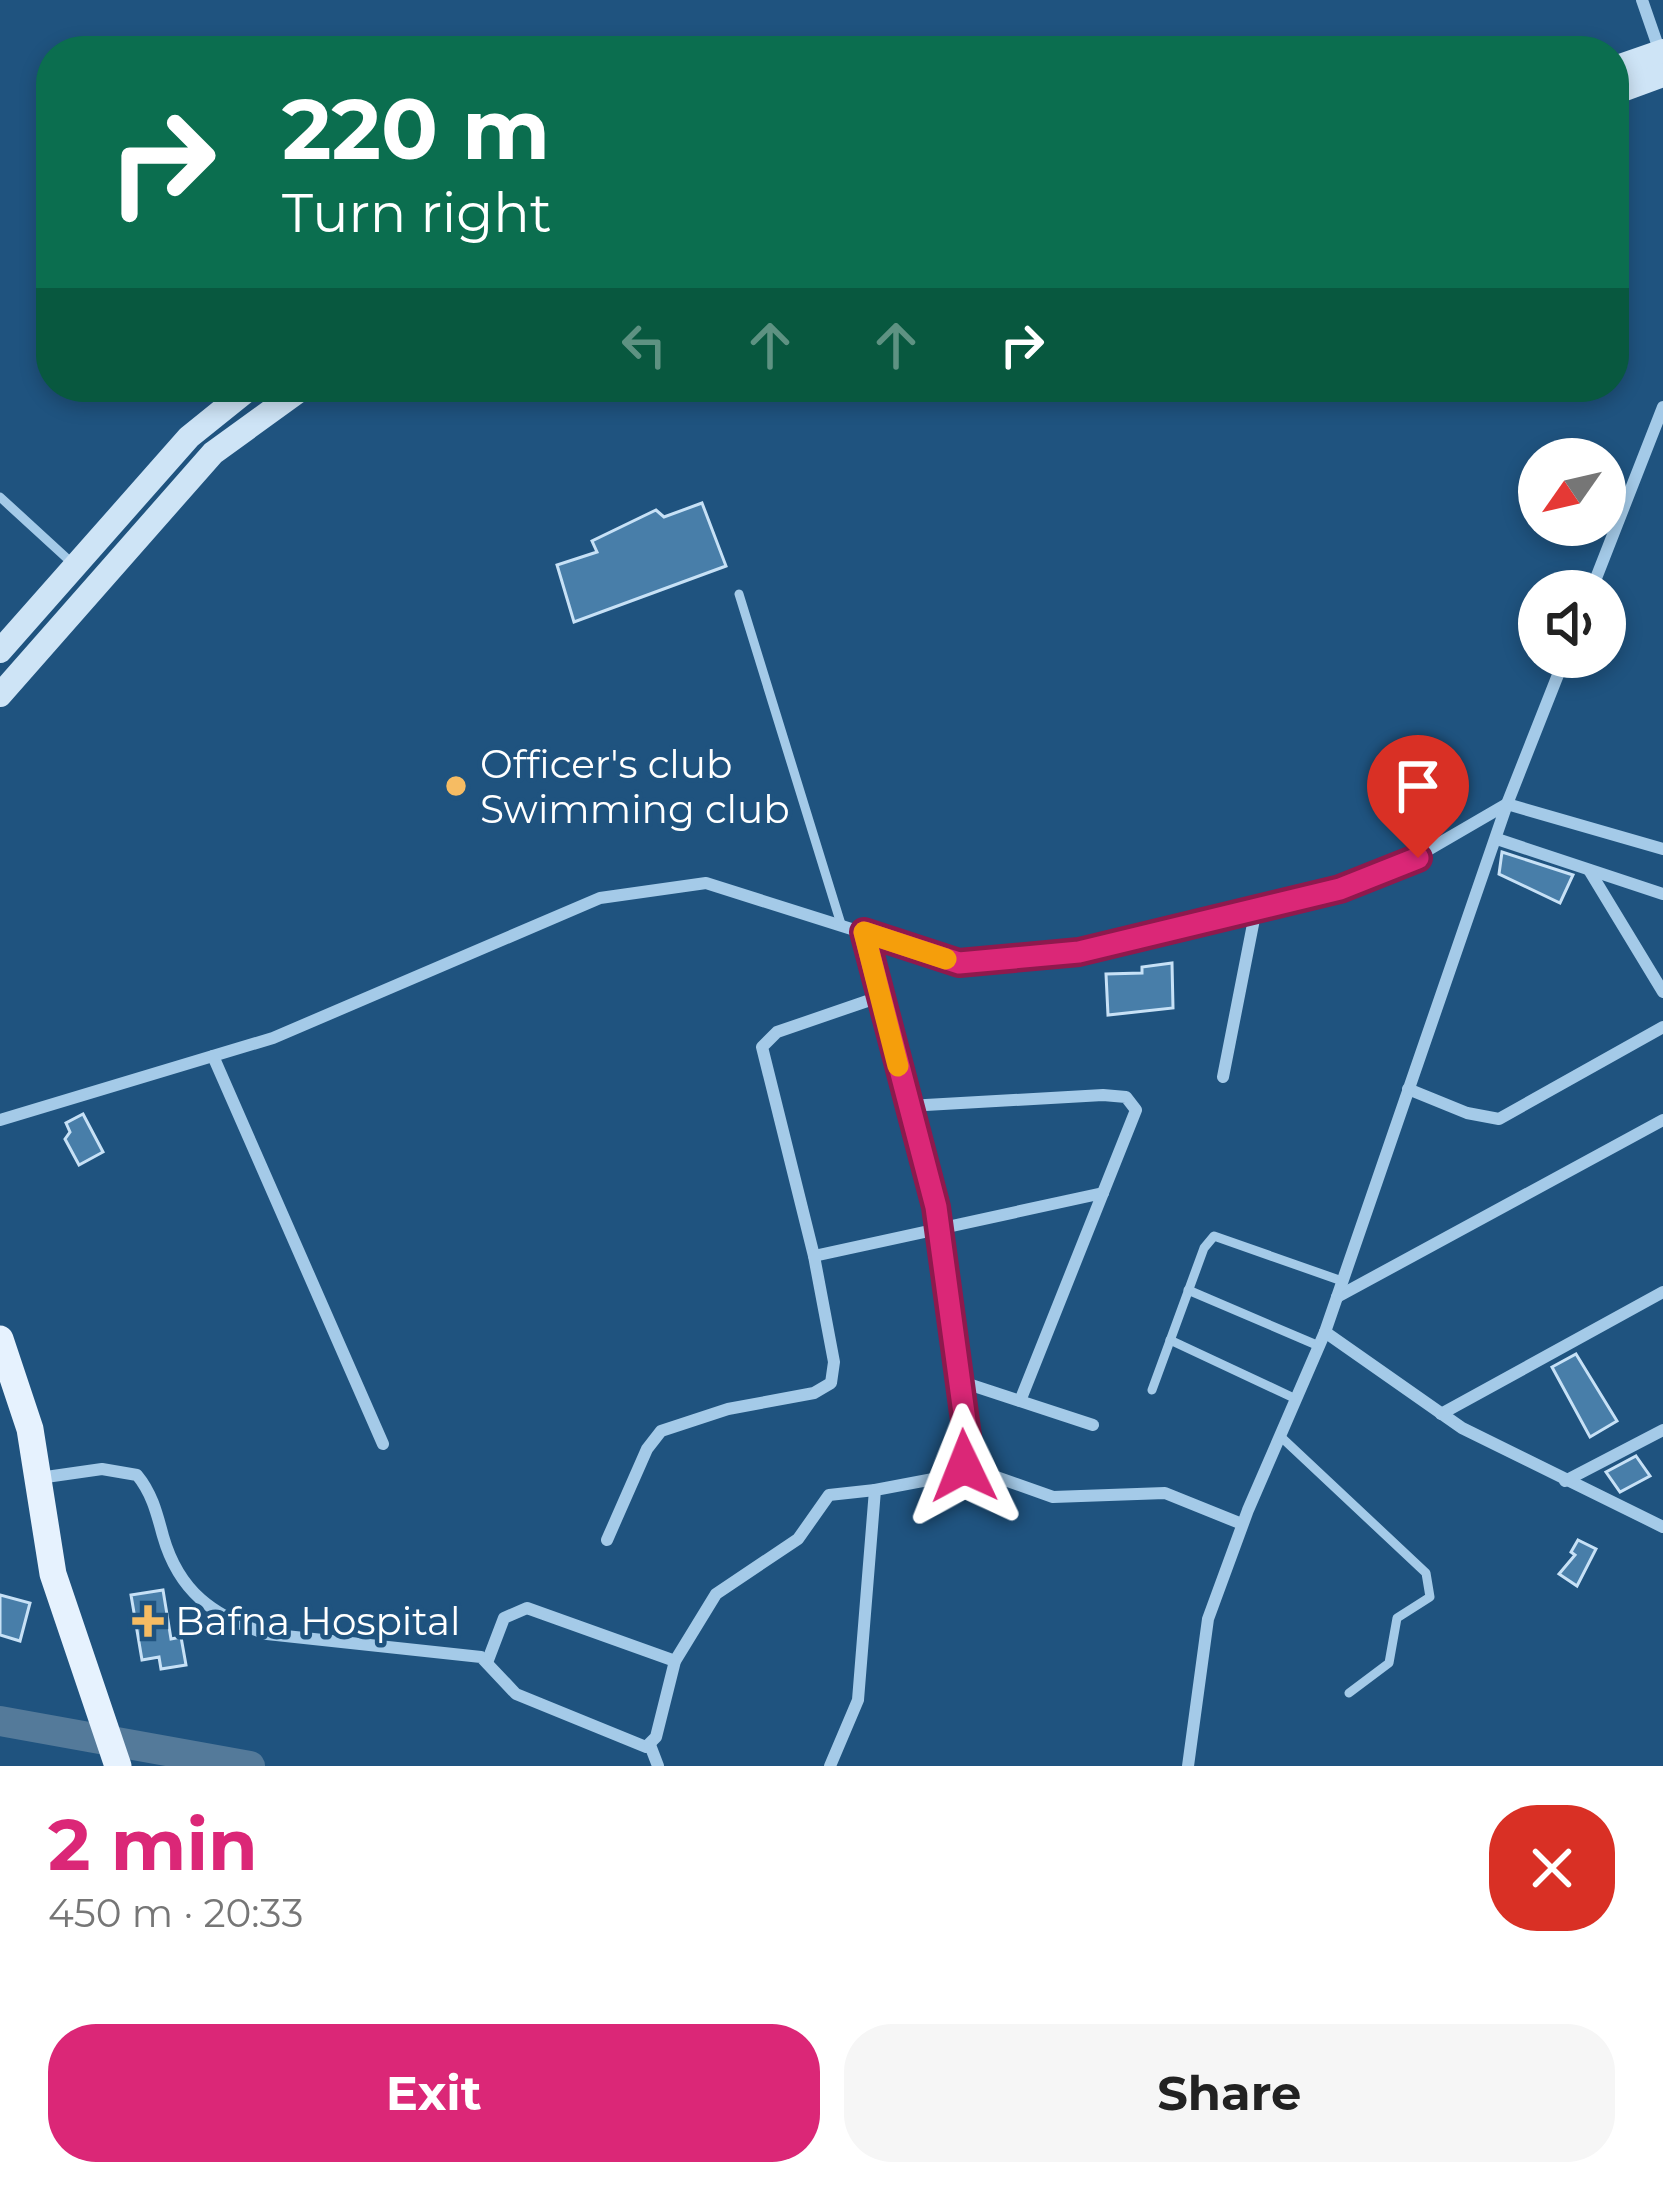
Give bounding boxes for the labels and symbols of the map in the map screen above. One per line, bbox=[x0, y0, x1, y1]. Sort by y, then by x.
north arrow bbox=[1518, 438, 1626, 546]
pin bbox=[1367, 735, 1469, 858]
place label: Officer's club Swimming club bbox=[480, 740, 790, 833]
marker: Officer's club Swimming club bbox=[443, 773, 469, 799]
position arrow bbox=[901, 1403, 1027, 1529]
place label: Bafna Hospital bbox=[175, 1597, 461, 1645]
marker: Bafna Hospital bbox=[132, 1605, 164, 1637]

